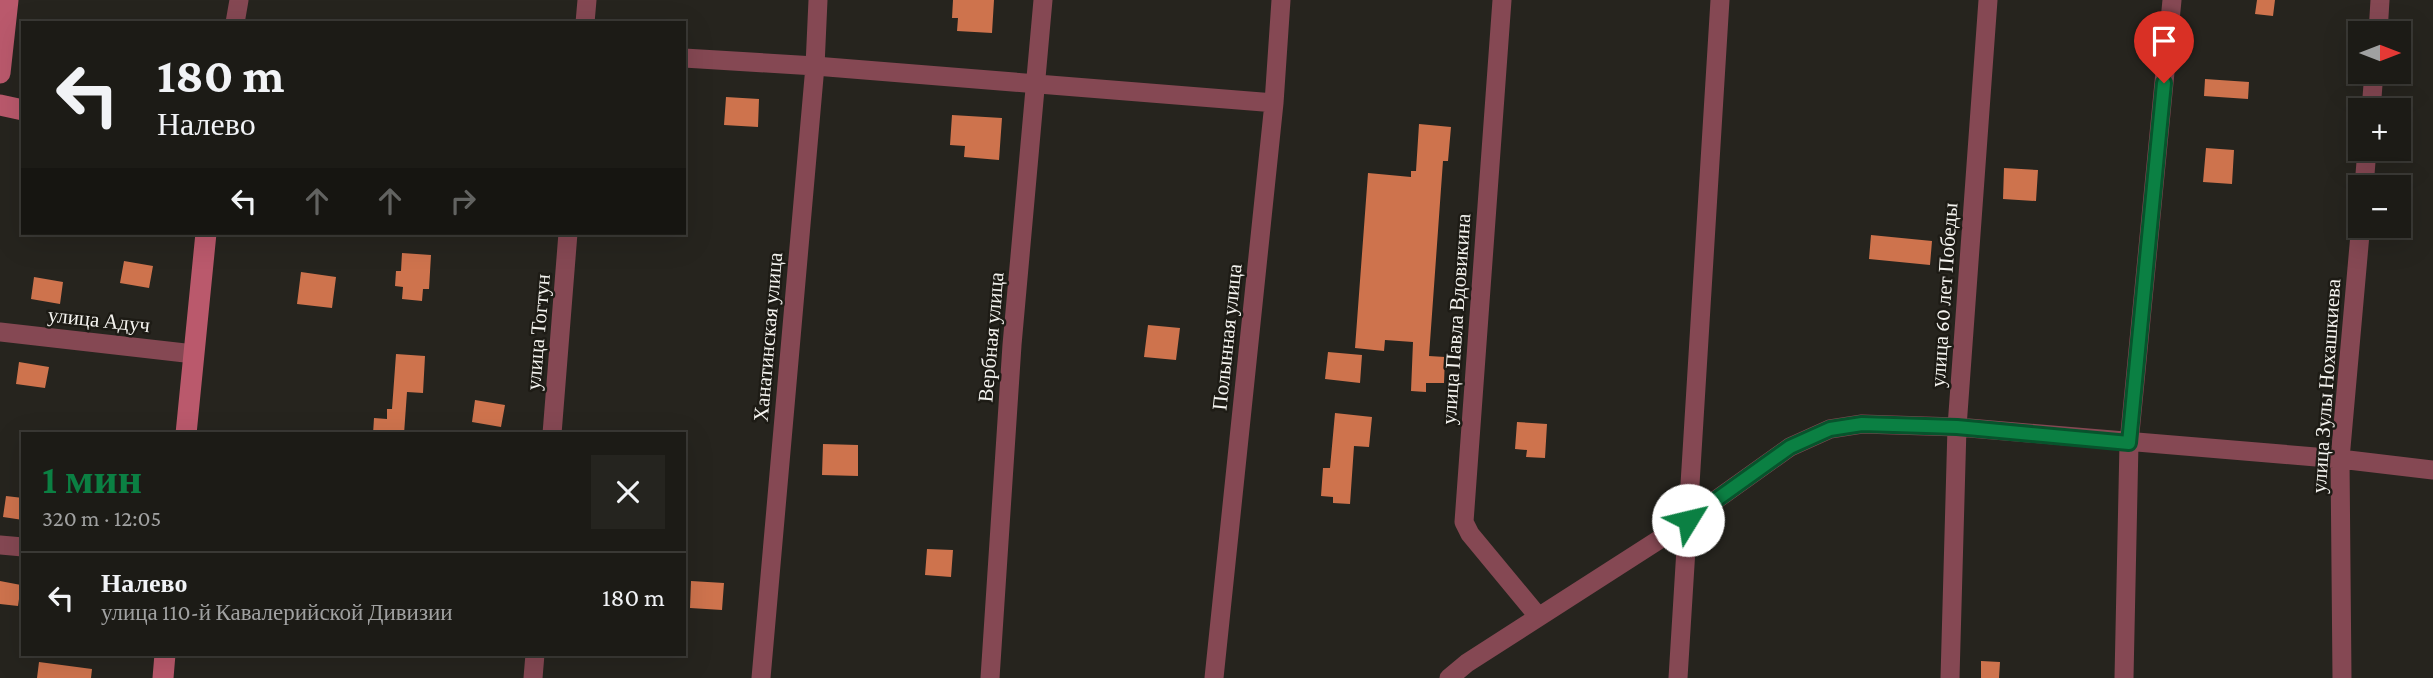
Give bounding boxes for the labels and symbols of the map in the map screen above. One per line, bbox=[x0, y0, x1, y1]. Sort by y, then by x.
pin bbox=[2134, 11, 2194, 83]
north arrow bbox=[2348, 21, 2412, 84]
street label: улица 60 лет Победы bbox=[1926, 202, 1962, 388]
street label: улица Павла Вдовикина bbox=[1437, 212, 1475, 425]
street label: Ханатинская улица bbox=[749, 251, 787, 423]
street label: Полынная улица bbox=[1207, 262, 1247, 411]
street label: Вербная улица bbox=[973, 270, 1009, 403]
street label: улица Тогтун bbox=[521, 273, 555, 391]
street label: улица Зулы Нохашкиева bbox=[2307, 277, 2346, 494]
street label: улица Адуч bbox=[47, 303, 152, 337]
position arrow bbox=[1651, 483, 1725, 557]

